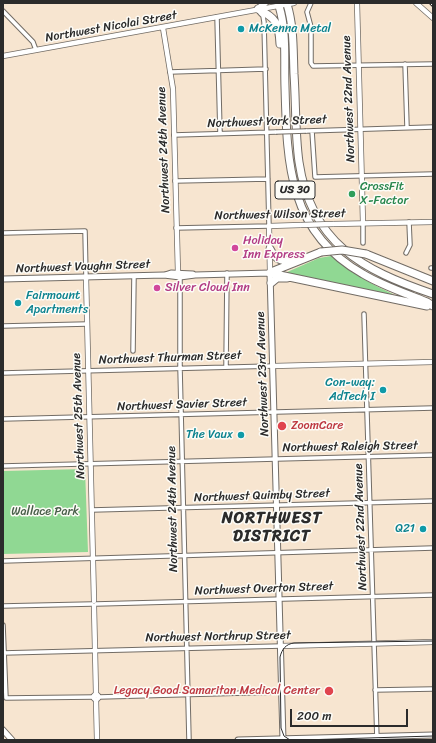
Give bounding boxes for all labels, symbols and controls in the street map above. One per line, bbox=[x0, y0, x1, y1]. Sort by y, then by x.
street label: Northwest Nicolai Street bbox=[44, 8, 178, 46]
place label: McKenna Metal bbox=[249, 22, 331, 36]
marker: McKenna Metal bbox=[236, 24, 246, 34]
street label: Northwest 22nd Avenue bbox=[340, 35, 358, 163]
street label: Northwest 24th Avenue bbox=[155, 87, 173, 213]
street label: Northwest York Street bbox=[207, 113, 327, 131]
place label: CrossFit X-Factor bbox=[360, 180, 408, 208]
road number: US 30 bbox=[275, 181, 315, 199]
marker: CrossFit X-Factor bbox=[347, 189, 357, 199]
street label: Northwest Wilson Street bbox=[214, 207, 346, 223]
place label: Holiday Inn Express bbox=[243, 234, 305, 262]
marker: Holiday Inn Express bbox=[230, 243, 240, 253]
street label: Northwest Vaughn Street bbox=[16, 257, 150, 277]
place label: Silver Cloud Inn bbox=[165, 281, 250, 295]
marker: Silver Cloud Inn bbox=[152, 283, 162, 293]
place label: Fairmount Apartments bbox=[26, 289, 88, 317]
marker: Fairmount Apartments bbox=[13, 298, 23, 308]
street label: Northwest 23rd Avenue bbox=[254, 311, 272, 437]
street label: Northwest Thurman Street bbox=[98, 348, 242, 368]
street label: Northwest 25th Avenue bbox=[70, 353, 88, 479]
place label: Con-way: AdTech I bbox=[325, 376, 375, 404]
marker: Con-way: AdTech I bbox=[378, 385, 388, 395]
street label: Northwest Savier Street bbox=[117, 396, 247, 414]
place label: ZoomCare bbox=[291, 419, 344, 433]
marker: ZoomCare bbox=[276, 420, 288, 432]
place label: The Vaux bbox=[186, 428, 233, 442]
marker: The Vaux bbox=[236, 430, 246, 440]
street label: Northwest Raleigh Street bbox=[282, 439, 418, 455]
street label: Northwest 24th Avenue bbox=[165, 446, 181, 572]
street label: Northwest 22nd Avenue bbox=[352, 463, 370, 591]
street label: Northwest Quimby Street bbox=[194, 486, 330, 506]
park label: Wallace Park bbox=[11, 505, 79, 519]
district label: NORTHWEST DISTRICT bbox=[223, 509, 321, 547]
place label: Q21 bbox=[395, 522, 415, 536]
marker: Q21 bbox=[418, 524, 428, 534]
street label: Northwest Overton Street bbox=[194, 579, 334, 599]
street label: Northwest Northrup Street bbox=[145, 629, 291, 645]
place label: Legacy Good Samaritan Medical Center bbox=[114, 684, 320, 698]
marker: Legacy Good Samaritan Medical Center bbox=[323, 685, 335, 697]
scale bar bbox=[292, 701, 410, 727]
text: 200 m bbox=[297, 705, 331, 727]

